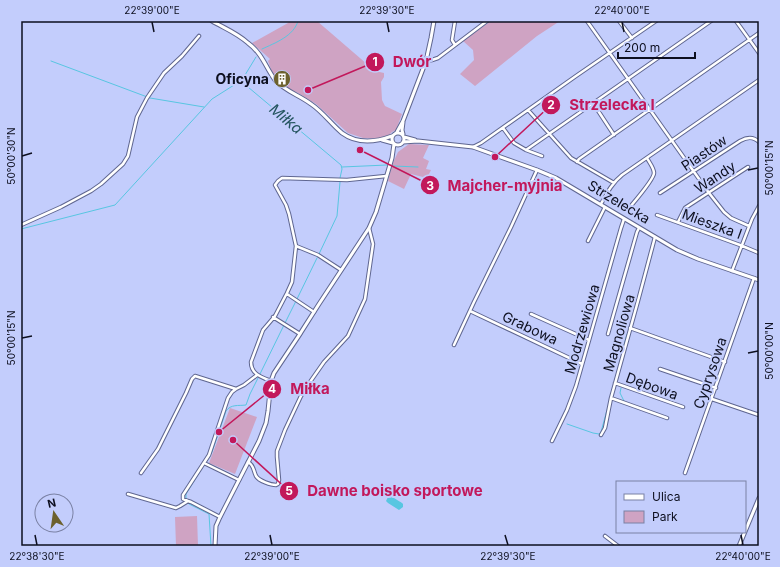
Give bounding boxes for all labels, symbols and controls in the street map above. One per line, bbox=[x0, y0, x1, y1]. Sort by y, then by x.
text: 22°39'00"E bbox=[124, 4, 180, 16]
text: 22°39'30"E bbox=[359, 4, 415, 16]
text: 22°40'00"E bbox=[594, 4, 650, 16]
scale bar bbox=[618, 34, 695, 60]
text: 200 m bbox=[624, 40, 660, 55]
callout: Dwór bbox=[365, 49, 439, 76]
text: Dwór bbox=[393, 52, 431, 71]
text: 1 bbox=[372, 54, 378, 69]
building icon: Oficyna bbox=[272, 69, 292, 89]
place label: Oficyna bbox=[215, 70, 269, 87]
callout: Strzelecka I bbox=[541, 92, 663, 119]
text: Strzelecka I bbox=[569, 95, 655, 114]
text: 2 bbox=[547, 97, 555, 112]
water label: Miłka bbox=[266, 99, 307, 138]
text: 50°00'30"N bbox=[5, 127, 17, 185]
street label: Piastów bbox=[678, 131, 730, 174]
text: 50°00'15"N bbox=[763, 141, 775, 195]
street label: Wandy bbox=[691, 157, 739, 196]
callout: Majcher-myjnia bbox=[420, 172, 571, 199]
text: Majcher-myjnia bbox=[447, 176, 563, 195]
street label: Strzelecka bbox=[585, 176, 653, 227]
text: 3 bbox=[426, 178, 434, 193]
street label: Mieszka I bbox=[680, 205, 744, 242]
street label: Modrzewiowa bbox=[561, 282, 602, 376]
street label: Magnoliowa bbox=[599, 292, 638, 374]
street label: Grabowa bbox=[500, 307, 561, 348]
text: 50°00'15"N bbox=[5, 311, 17, 365]
text: 50°00'00"N bbox=[763, 322, 775, 380]
street label: Cyprysowa bbox=[689, 335, 730, 411]
street label: Dębowa bbox=[624, 368, 681, 403]
callout: Miłka bbox=[262, 375, 338, 402]
text: Miłka bbox=[290, 379, 330, 398]
text: 4 bbox=[268, 381, 276, 396]
callout: Dawne boisko sportowe bbox=[279, 477, 491, 504]
text: Dawne boisko sportowe bbox=[307, 481, 483, 500]
legend bbox=[616, 481, 746, 533]
text: 5 bbox=[285, 483, 293, 498]
text: Ulica bbox=[652, 489, 680, 504]
north arrow bbox=[34, 493, 74, 533]
text: N bbox=[46, 495, 57, 511]
text: Park bbox=[652, 509, 678, 524]
text: 22°38'30"E bbox=[9, 550, 65, 562]
text: 22°39'00"E bbox=[244, 550, 300, 562]
text: 22°39'30"E bbox=[480, 550, 536, 562]
text: 22°40'00"E bbox=[715, 550, 771, 562]

